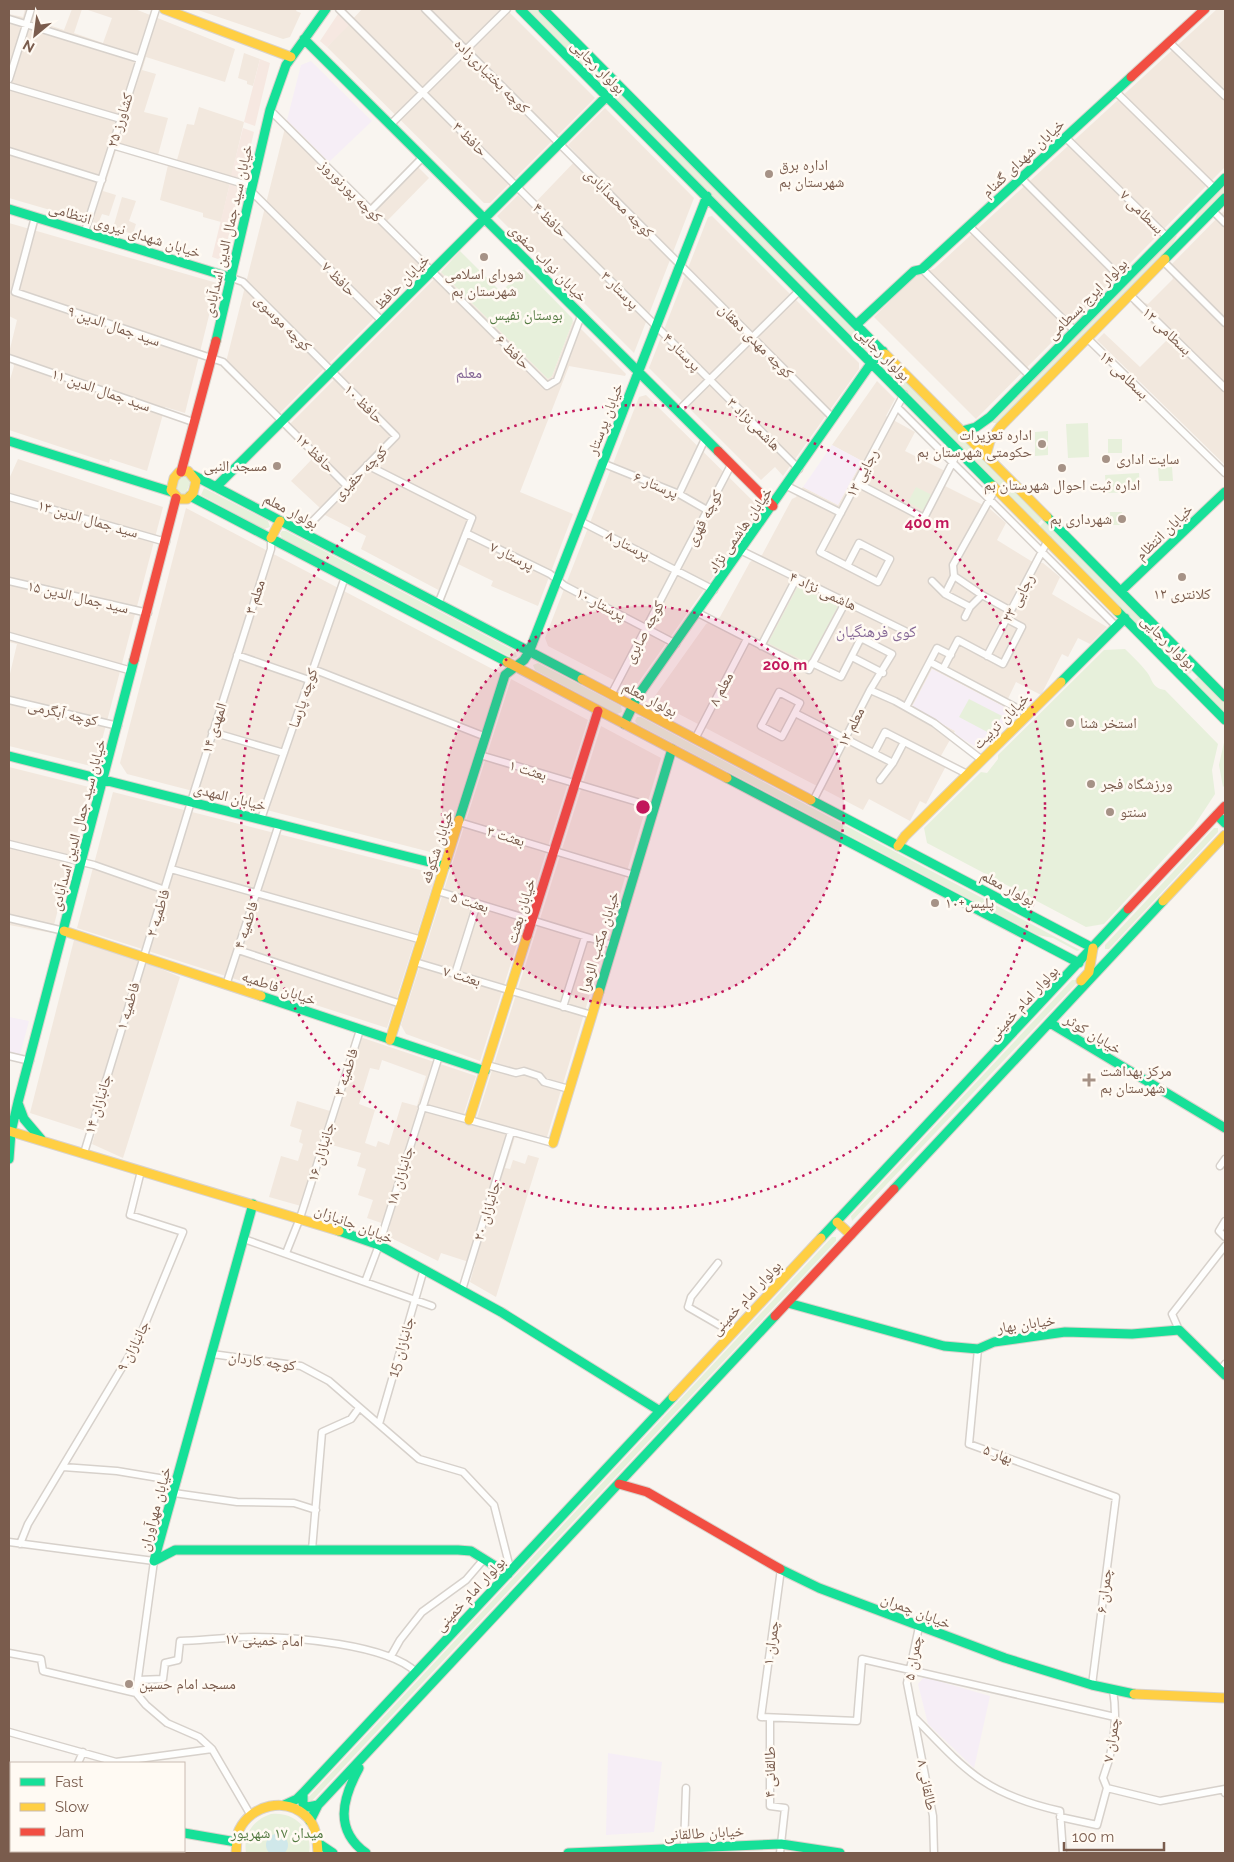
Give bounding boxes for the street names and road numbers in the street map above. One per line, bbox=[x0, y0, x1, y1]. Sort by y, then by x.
street label: کوچه بختیاری‌زاده bbox=[450, 35, 533, 118]
street label: بولوار رجایی bbox=[566, 36, 629, 99]
street label: کشاورز ۲۵ bbox=[103, 91, 137, 149]
street label: خیابان شهدای گمنام bbox=[978, 115, 1069, 202]
street label: حافظ ۳ bbox=[449, 118, 491, 160]
street label: خیابان سید جمال الدین اسدآبادی bbox=[199, 142, 258, 319]
street label: کوچه پورنوروز bbox=[315, 155, 386, 226]
street label: کوچه محمدآبادی bbox=[580, 165, 657, 242]
street label: بسطامی ۷ bbox=[1115, 186, 1168, 239]
street label: خیابان شهدای نیروی انتظامی bbox=[47, 198, 204, 263]
street label: حافظ ۴ bbox=[529, 199, 571, 241]
street label: خیابان نواب صفوی bbox=[504, 220, 591, 307]
street label: خیابان حافظ bbox=[371, 250, 434, 314]
street label: بولوار ایرج بسطامی bbox=[1043, 255, 1132, 344]
street label: حافظ ۷ bbox=[318, 258, 360, 300]
street label: پرستار ۳ bbox=[597, 267, 643, 313]
street label: کوچه موسوی bbox=[250, 291, 315, 356]
street label: کوچه مهدی دهقان bbox=[714, 300, 797, 383]
street label: سید جمال الدین ۹ bbox=[65, 302, 163, 351]
street label: بسطامی ۱۲ bbox=[1138, 303, 1195, 360]
street label: بولوار رجایی bbox=[851, 323, 914, 386]
street label: پرستار ۴ bbox=[659, 329, 705, 375]
street label: حافظ ۶ bbox=[492, 331, 534, 373]
street label: بسطامی ۱۴ bbox=[1095, 347, 1152, 404]
street label: سید جمال الدین ۱۱ bbox=[49, 365, 153, 416]
street label: حافظ ۱۰ bbox=[340, 380, 388, 428]
street label: خیابان پرستار bbox=[583, 380, 628, 459]
street label: هاشمی‌نژاد ۳ bbox=[723, 393, 785, 455]
street label: حافظ ۱۲ bbox=[291, 429, 339, 477]
street label: کوچه حقیری bbox=[329, 442, 392, 505]
street label: رجایی ۱۳ bbox=[842, 446, 883, 501]
street label: پرستار ۶ bbox=[631, 468, 681, 503]
street label: خیابان هاشمی نژاد bbox=[704, 483, 777, 577]
street label: کوچه قهری bbox=[682, 487, 727, 550]
street label: بولوار معلم bbox=[260, 489, 321, 534]
street label: سید جمال الدین ۱۳ bbox=[35, 496, 140, 543]
street label: خیابان انتظام bbox=[1132, 500, 1198, 565]
street label: پرستار ۸ bbox=[603, 526, 653, 564]
street label: پرستار ۷ bbox=[487, 538, 537, 574]
street label: هاشمی نژاد ۴ bbox=[786, 568, 860, 615]
street label: رجایی ۲۳ bbox=[998, 571, 1039, 626]
street label: سید جمال الدین ۱۵ bbox=[25, 577, 131, 618]
street label: معلم ۳ bbox=[241, 577, 270, 617]
street label: پرستار ۱۰ bbox=[573, 584, 629, 625]
street label: کوچه صابری bbox=[620, 598, 669, 667]
street label: بولوار رجایی bbox=[1136, 611, 1199, 674]
street label: کوچه پارسا bbox=[284, 666, 322, 730]
street label: معلم ۸ bbox=[705, 669, 738, 709]
street label: بولوار معلم bbox=[619, 677, 680, 722]
street label: خیابان تربیت bbox=[969, 689, 1034, 754]
street label: کوچه آبگرمی bbox=[26, 696, 100, 731]
street label: المهدی ۱۴ bbox=[197, 700, 232, 756]
street label: معلم ۱۲ bbox=[833, 704, 870, 750]
street label: خیابان سید جمال الدین اسدآبادی bbox=[46, 737, 111, 913]
street label: بعثت ۱ bbox=[507, 756, 549, 784]
street label: خیابان المهدی bbox=[192, 779, 269, 816]
street label: خیابان شکوفه bbox=[417, 808, 458, 886]
street label: بعثت ۳ bbox=[485, 822, 527, 850]
street label: بولوار معلم bbox=[977, 866, 1038, 911]
street label: خیابان بعثت bbox=[503, 876, 541, 946]
street label: فاطمیه ۲ bbox=[142, 887, 174, 939]
street label: بعثت ۵ bbox=[449, 888, 491, 916]
street label: خیابان مکتب الزهرا bbox=[575, 889, 624, 995]
street label: فاطمیه ۴ bbox=[230, 899, 262, 951]
street label: بعثت ۷ bbox=[441, 962, 483, 990]
street label: بولوار امام خمینی bbox=[984, 962, 1063, 1045]
street label: خیابان فاطمیه bbox=[239, 967, 319, 1010]
street label: فاطمیه ۱ bbox=[112, 980, 144, 1032]
street label: خیابان کوثر bbox=[1060, 1009, 1125, 1059]
street label: فاطمیه ۳ bbox=[330, 1046, 362, 1098]
street label: جانبازان ۱۴ bbox=[80, 1072, 117, 1136]
street label: جانبازان ۱۶ bbox=[303, 1120, 340, 1184]
street label: جانبازان ۱۸ bbox=[382, 1144, 419, 1208]
street label: جانبازان ۲۰ bbox=[469, 1179, 506, 1243]
street label: خیابان جانبازان bbox=[312, 1201, 396, 1248]
street label: بولوار امام خمینی bbox=[707, 1257, 786, 1340]
street label: خیابان بهار bbox=[995, 1311, 1057, 1338]
street label: جانبازان 15 bbox=[384, 1314, 419, 1380]
street label: جانبازان ۹ bbox=[113, 1317, 154, 1375]
street label: کوچه کاردان bbox=[227, 1347, 297, 1376]
street label: بهار ۵ bbox=[981, 1440, 1015, 1468]
street label: خیابان مهرآوران bbox=[135, 1464, 176, 1553]
street label: بولوار امام خمینی bbox=[431, 1553, 510, 1636]
street label: چمران ۶ bbox=[1092, 1567, 1117, 1614]
street label: خیابان چمران bbox=[878, 1589, 954, 1634]
street label: چمران ۱ bbox=[759, 1619, 784, 1667]
street label: امام خمینی ۱۷ bbox=[224, 1630, 304, 1651]
street label: چمران ۵ bbox=[900, 1634, 927, 1682]
street label: چمران ۷ bbox=[1099, 1716, 1124, 1764]
street label: طالقانی ۴ bbox=[761, 1746, 780, 1798]
street label: طالقانی ۸ bbox=[912, 1758, 941, 1812]
street label: خیابان طالقانی bbox=[663, 1822, 745, 1845]

